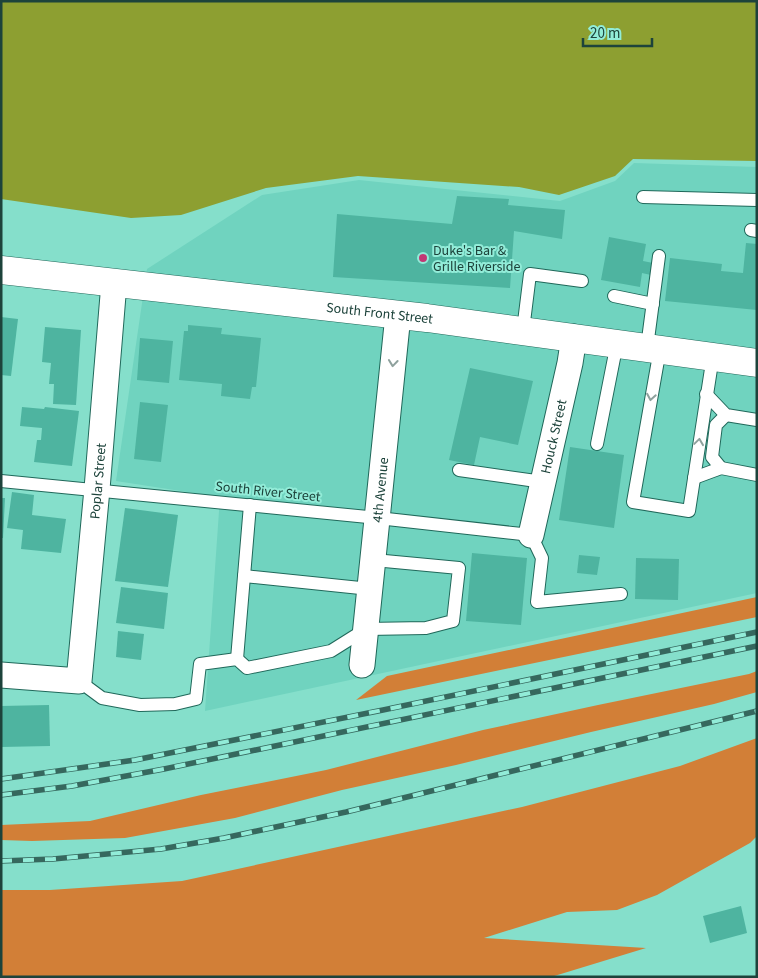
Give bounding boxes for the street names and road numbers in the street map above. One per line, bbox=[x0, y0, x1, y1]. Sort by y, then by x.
street label: South Front Street bbox=[325, 298, 434, 330]
street label: Houck Street bbox=[536, 397, 572, 476]
street label: Poplar Street bbox=[85, 442, 112, 520]
street label: 4th Avenue bbox=[368, 456, 394, 524]
street label: South River Street bbox=[214, 477, 322, 507]

